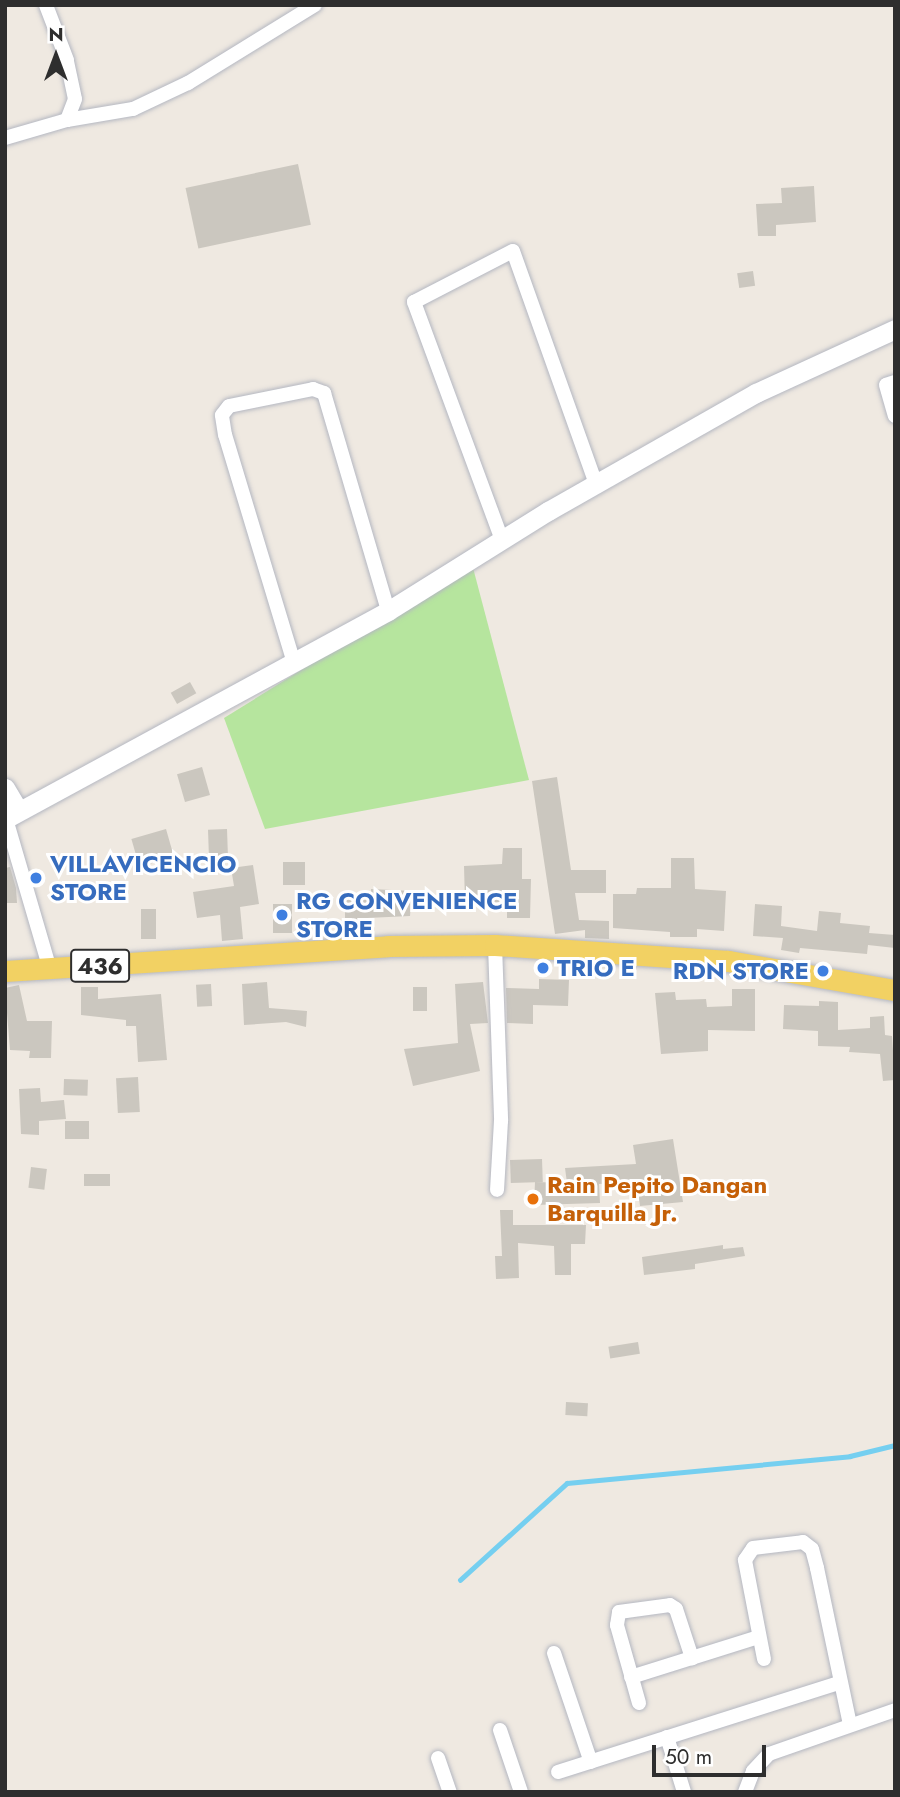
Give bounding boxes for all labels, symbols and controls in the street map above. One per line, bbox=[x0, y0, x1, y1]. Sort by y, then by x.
north arrow bbox=[21, 21, 91, 91]
text: N bbox=[48, 21, 64, 48]
place label: VILLAVICENCIO STORE bbox=[50, 850, 237, 906]
marker: VILLAVICENCIO STORE bbox=[28, 870, 44, 886]
place label: RG CONVENIENCE STORE bbox=[296, 887, 518, 943]
marker: RG CONVENIENCE STORE bbox=[274, 907, 290, 923]
road number: 436 bbox=[68, 946, 132, 986]
place label: TRIO E bbox=[557, 954, 635, 982]
place label: RDN STORE bbox=[673, 957, 809, 985]
marker: TRIO E bbox=[535, 960, 551, 976]
marker: RDN STORE bbox=[815, 963, 831, 979]
place label: Rain Pepito Dangan Barquilla Jr. bbox=[547, 1171, 767, 1227]
marker: Rain Pepito Dangan Barquilla Jr. bbox=[525, 1191, 541, 1207]
scale bar bbox=[655, 1730, 769, 1774]
text: 50 m bbox=[665, 1742, 712, 1772]

